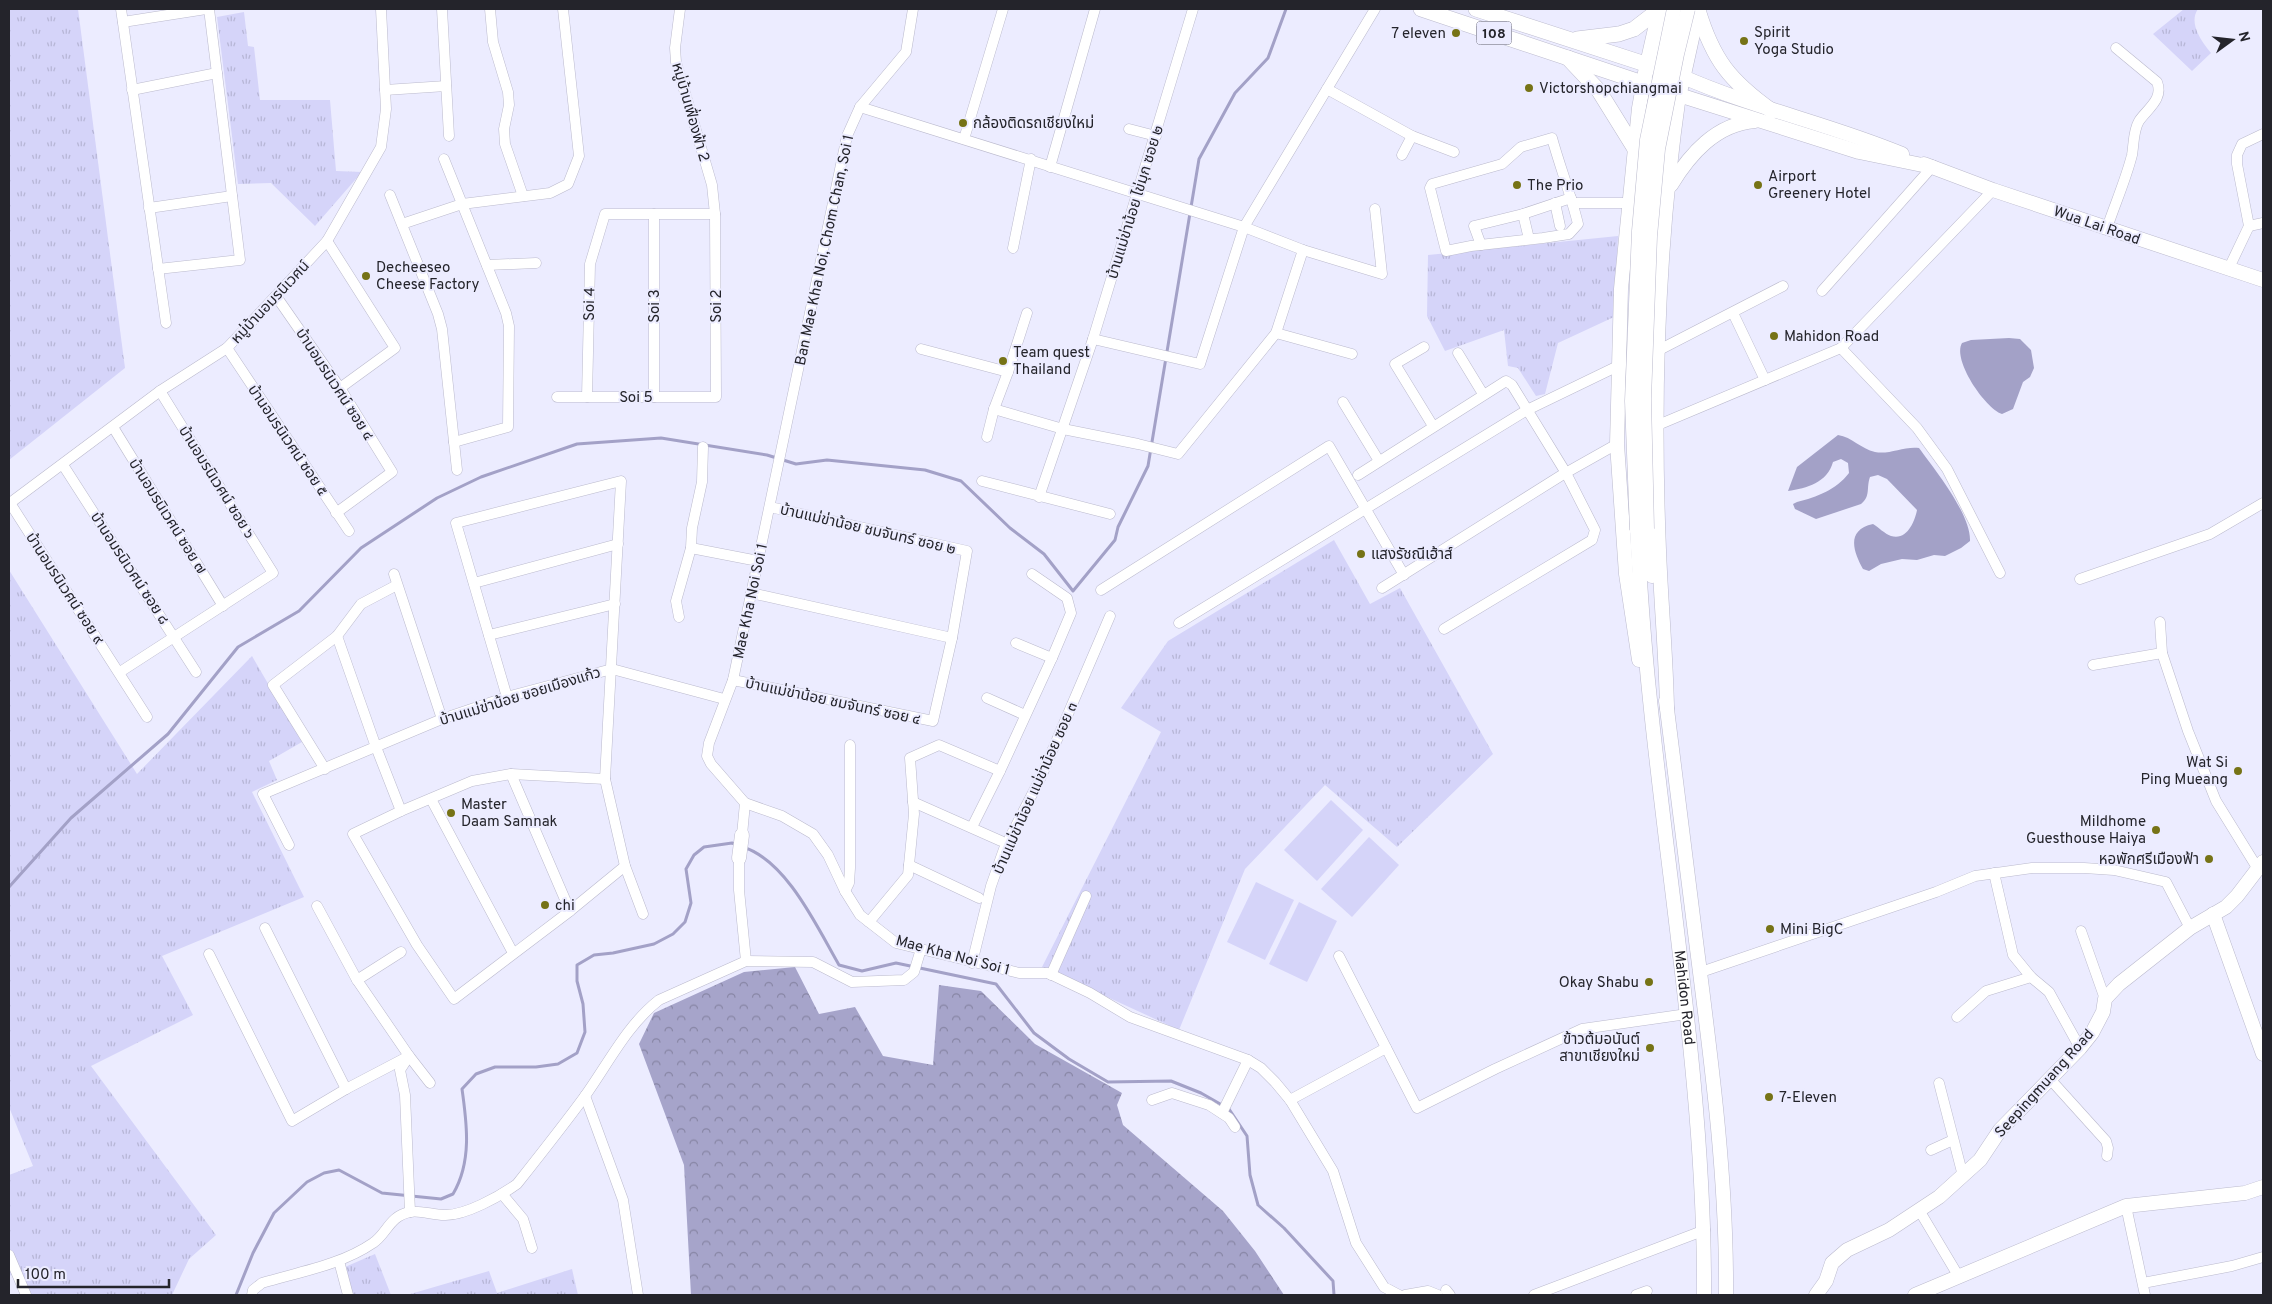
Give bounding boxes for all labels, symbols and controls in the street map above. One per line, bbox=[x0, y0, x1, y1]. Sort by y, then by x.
north arrow bbox=[2207, 15, 2257, 65]
road number: 108 bbox=[1476, 22, 1512, 44]
place label: Spirit Yoga Studio bbox=[1754, 24, 1834, 60]
place label: 7 eleven bbox=[1391, 25, 1446, 44]
marker: 7 eleven bbox=[1450, 27, 1462, 39]
text: N bbox=[2234, 30, 2253, 44]
marker: Spirit Yoga Studio bbox=[1738, 35, 1750, 47]
street label: หมู่บ้านเฟื่องฟ้า 2 bbox=[666, 60, 716, 164]
place label: Victorshopchiangmai bbox=[1539, 80, 1682, 99]
marker: Victorshopchiangmai bbox=[1523, 82, 1535, 94]
place label: กล้องติดรถเชียงใหม่ bbox=[973, 114, 1094, 134]
marker: กล้องติดรถเชียงใหม่ bbox=[957, 117, 969, 129]
street label: บ้านแม่ข่าน้อย ไข่มุก ซอย ๒ bbox=[1103, 123, 1169, 281]
street label: Ban Mae Kha Noi, Chom Chan, Soi 1 bbox=[792, 133, 859, 368]
place label: Airport Greenery Hotel bbox=[1768, 168, 1871, 204]
place label: The Prio bbox=[1527, 177, 1583, 196]
marker: The Prio bbox=[1511, 179, 1523, 191]
marker: Airport Greenery Hotel bbox=[1752, 179, 1764, 191]
street label: Wua Lai Road bbox=[2050, 203, 2143, 250]
street label: หมู่บ้านอมรนิเวศน์ bbox=[227, 257, 315, 349]
place label: Decheeseo Cheese Factory bbox=[376, 259, 480, 295]
marker: Decheeseo Cheese Factory bbox=[360, 270, 372, 282]
street label: Soi 4 bbox=[581, 287, 600, 321]
street label: Soi 3 bbox=[646, 289, 665, 323]
street label: Soi 2 bbox=[708, 289, 727, 323]
street label: บ้านอมรนิเวศน์ ซอย ๔ bbox=[290, 325, 377, 444]
place label: Mahidon Road bbox=[1784, 328, 1879, 347]
marker: Mahidon Road bbox=[1768, 330, 1780, 342]
place label: Team quest Thailand bbox=[1013, 344, 1090, 380]
marker: Team quest Thailand bbox=[997, 355, 1009, 367]
street label: บ้านอมรนิเวศน์ ซอย ๕ bbox=[243, 382, 331, 500]
street label: Soi 5 bbox=[619, 389, 653, 408]
street label: บ้านอมรนิเวศน์ ซอย ๖ bbox=[173, 423, 258, 543]
street label: บ้านอมรนิเวศน์ ซอย ๗ bbox=[124, 456, 210, 578]
street label: บ้านแม่ข่าน้อย ชมจันทร์ ซอย ๒ bbox=[778, 500, 958, 560]
street label: บ้านอมรนิเวศน์ ซอย ๘ bbox=[85, 509, 172, 629]
street label: บ้านอมรนิเวศน์ ซอย ๙ bbox=[21, 529, 107, 649]
street label: Mae Kha Noi Soi 1 bbox=[730, 542, 773, 661]
place label: แสงรัชณีเฮ้าส์ bbox=[1371, 546, 1453, 565]
marker: แสงรัชณีเฮ้าส์ bbox=[1355, 548, 1367, 560]
street label: บ้านแม่ข่าน้อย ซอยเมืองแก้ว bbox=[437, 663, 603, 731]
street label: บ้านแม่ข่าน้อย ชมจันทร์ ซอย ๔ bbox=[743, 674, 922, 730]
street label: บ้านแม่ข่าน้อย แม่ข่าน้อย ซอย ๓ bbox=[989, 699, 1083, 878]
place label: Wat Si Ping Mueang bbox=[2140, 754, 2228, 790]
marker: Wat Si Ping Mueang bbox=[2232, 765, 2244, 777]
place label: Master Daam Samnak bbox=[461, 796, 558, 832]
marker: Master Daam Samnak bbox=[445, 807, 457, 819]
place label: Mildhome Guesthouse Haiya bbox=[2026, 813, 2146, 849]
marker: Mildhome Guesthouse Haiya bbox=[2150, 824, 2162, 836]
place label: หอพักศรีเมืองฟ้า bbox=[2099, 851, 2199, 870]
marker: หอพักศรีเมืองฟ้า bbox=[2203, 853, 2215, 865]
place label: chi bbox=[555, 897, 575, 916]
marker: chi bbox=[539, 899, 551, 911]
place label: Mini BigC bbox=[1780, 921, 1843, 940]
marker: Mini BigC bbox=[1764, 923, 1776, 935]
street label: Mae Kha Noi Soi 1 bbox=[893, 932, 1012, 981]
street label: Mahidon Road bbox=[1669, 949, 1698, 1046]
place label: Okay Shabu bbox=[1559, 974, 1639, 993]
marker: Okay Shabu bbox=[1643, 976, 1655, 988]
street label: Seepingmuang Road bbox=[1991, 1026, 2099, 1142]
place label: ข้าวต้มอนันต์ สาขาเชียงใหม่ bbox=[1559, 1031, 1640, 1067]
marker: ข้าวต้มอนันต์ สาขาเชียงใหม่ bbox=[1644, 1042, 1656, 1054]
place label: 7-Eleven bbox=[1779, 1089, 1837, 1108]
marker: 7-Eleven bbox=[1763, 1091, 1775, 1103]
scale bar bbox=[18, 1256, 169, 1288]
text: 100 m bbox=[25, 1266, 66, 1285]

